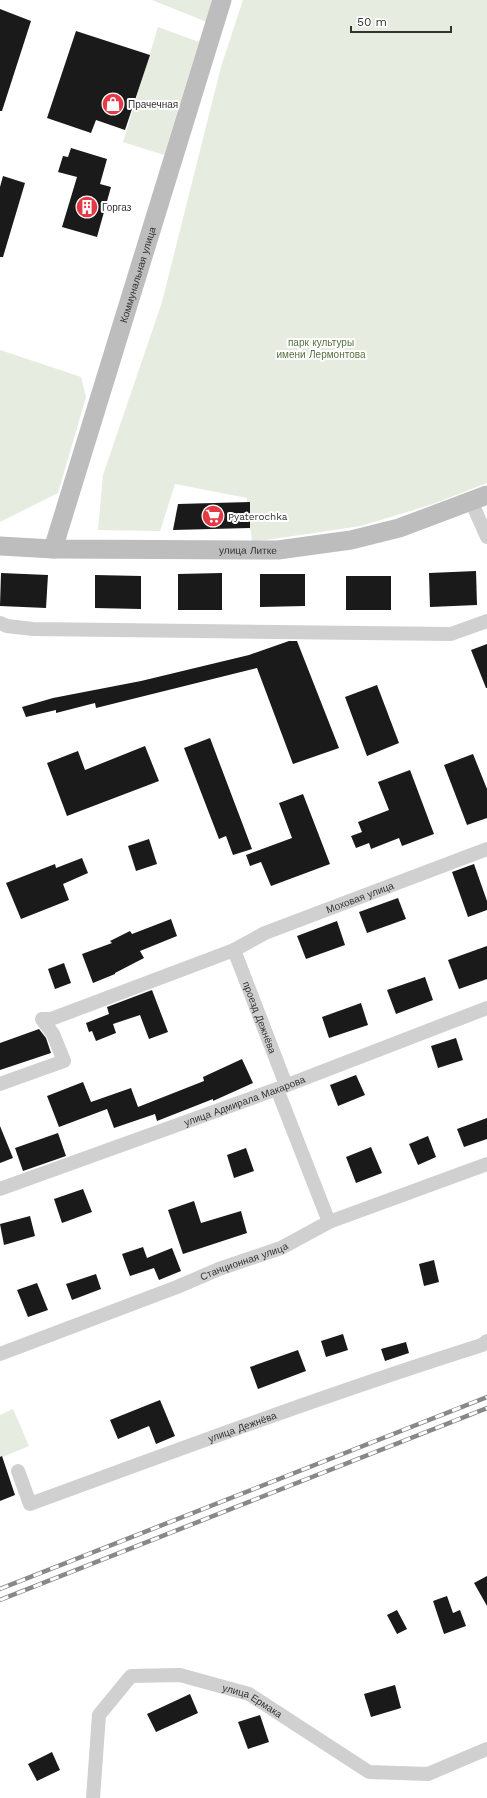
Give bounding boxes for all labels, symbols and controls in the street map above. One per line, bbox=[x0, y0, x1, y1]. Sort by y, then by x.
scale bar bbox=[351, 8, 451, 34]
text: 50 m bbox=[357, 15, 387, 29]
shop icon: Прачечная bbox=[100, 91, 126, 117]
place label: Прачечная bbox=[128, 99, 178, 110]
building icon: Горгаз bbox=[74, 194, 100, 220]
place label: Горгаз bbox=[102, 202, 132, 213]
street label: Коммунальная улица bbox=[117, 225, 158, 324]
park label: парк культуры имени Лермонтова bbox=[277, 337, 366, 360]
supermarket icon: Pyaterochka bbox=[200, 503, 226, 529]
place label: Pyaterochka bbox=[228, 511, 288, 522]
street label: улица Литке bbox=[219, 544, 277, 555]
street label: Моховая улица bbox=[324, 879, 396, 915]
street label: проезд Дежнёва bbox=[241, 980, 279, 1055]
street label: улица Адмирала Макарова bbox=[183, 1073, 307, 1128]
street label: Станционная улица bbox=[198, 1240, 290, 1282]
street label: улица Дежнёва bbox=[207, 1409, 278, 1444]
street label: улица Ермака bbox=[221, 1681, 285, 1720]

